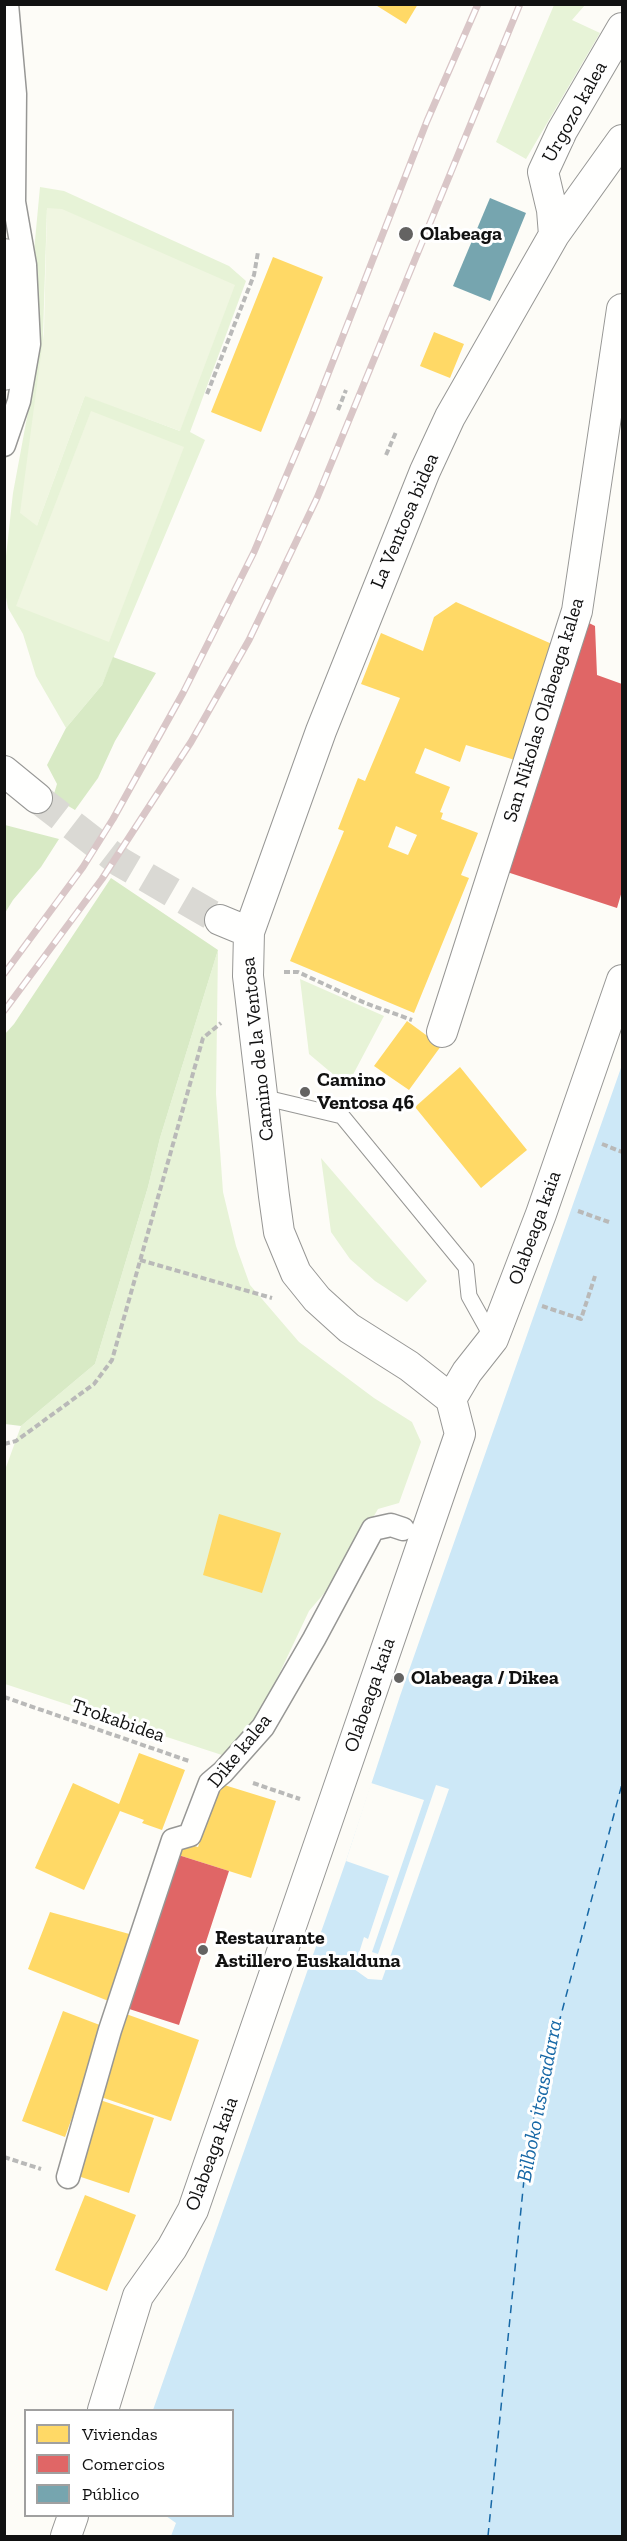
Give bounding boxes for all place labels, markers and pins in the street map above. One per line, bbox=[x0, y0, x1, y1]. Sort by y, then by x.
place label: Olabeaga bbox=[420, 222, 502, 246]
marker: Olabeaga bbox=[397, 225, 415, 243]
place label: Camino Ventosa 46 bbox=[317, 1068, 414, 1115]
marker: Camino Ventosa 46 bbox=[298, 1085, 312, 1099]
place label: Olabeaga / Dikea bbox=[411, 1666, 559, 1690]
marker: Olabeaga / Dikea bbox=[392, 1671, 406, 1685]
place label: Restaurante Astillero Euskalduna bbox=[215, 1926, 401, 1973]
marker: Restaurante Astillero Euskalduna bbox=[196, 1943, 210, 1957]

